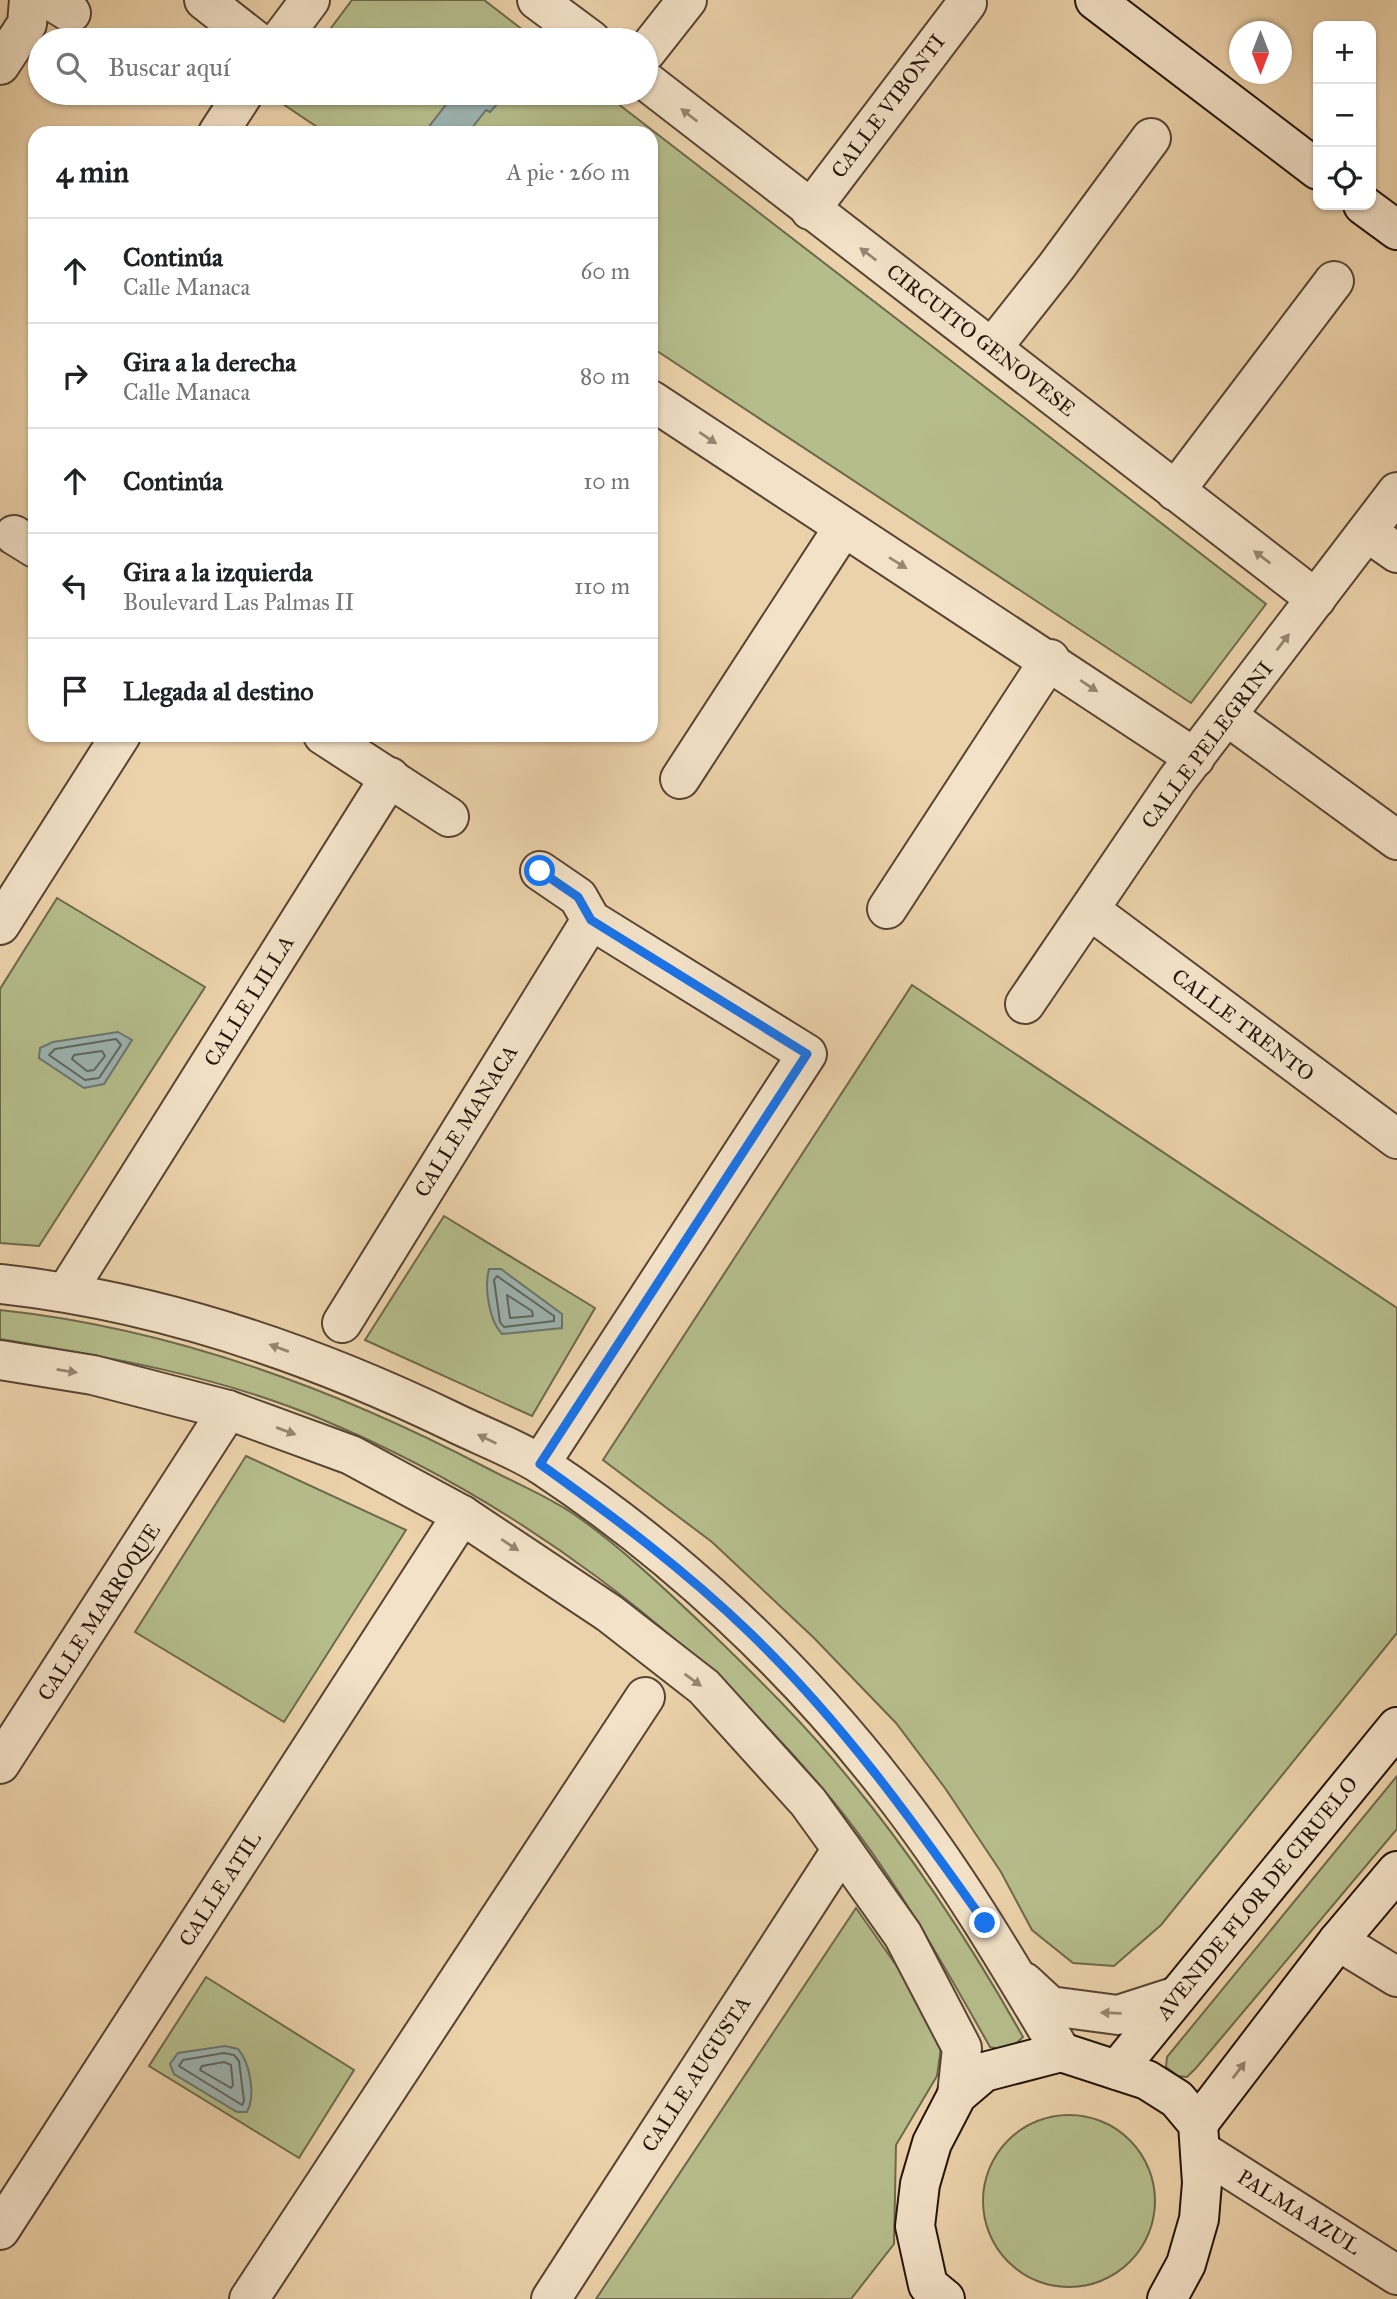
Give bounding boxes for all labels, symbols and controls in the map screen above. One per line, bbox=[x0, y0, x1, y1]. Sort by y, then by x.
north arrow bbox=[1229, 21, 1292, 84]
map controls bbox=[1313, 21, 1376, 210]
button: + bbox=[1313, 21, 1376, 84]
search box bbox=[28, 28, 658, 105]
street label: CALLE VIBONTI bbox=[825, 29, 951, 183]
icon: search bbox=[52, 48, 90, 86]
text: Buscar aquí bbox=[108, 51, 230, 83]
button: − bbox=[1313, 84, 1376, 147]
one-way arrow bbox=[680, 107, 698, 122]
button: locate bbox=[1313, 147, 1376, 210]
text: 4 min bbox=[56, 154, 129, 190]
text: A pie · 260 m bbox=[507, 158, 630, 186]
text: Continúa bbox=[123, 241, 223, 273]
one-way arrow bbox=[860, 247, 878, 262]
icon: ahead bbox=[56, 252, 94, 290]
text: 60 m bbox=[581, 257, 630, 285]
street label: CIRCUITO GENOVESE bbox=[881, 258, 1081, 422]
text: Calle Manaca bbox=[123, 273, 250, 301]
text: Gira a la derecha bbox=[123, 346, 296, 378]
icon: right bbox=[56, 357, 94, 395]
text: 80 m bbox=[580, 362, 630, 390]
text: Calle Manaca bbox=[123, 378, 250, 406]
one-way arrow bbox=[698, 431, 718, 444]
icon: ahead bbox=[56, 462, 94, 500]
text: Continúa bbox=[123, 465, 223, 497]
text: 10 m bbox=[583, 467, 630, 495]
one-way arrow bbox=[1253, 551, 1271, 565]
text: Gira a la izquierda bbox=[123, 556, 313, 588]
one-way arrow bbox=[888, 556, 907, 569]
icon: left bbox=[56, 567, 94, 605]
text: 110 m bbox=[574, 572, 630, 600]
text: Boulevard Las Palmas II bbox=[123, 588, 354, 616]
one-way arrow bbox=[1276, 633, 1290, 651]
street label: CALLE PELEGRINI bbox=[1136, 656, 1278, 834]
icon: arrive bbox=[56, 672, 94, 710]
text: Llegada al destino bbox=[123, 675, 314, 707]
one-way arrow bbox=[1079, 679, 1099, 692]
route start bbox=[524, 855, 555, 886]
street label: CALLE LILLA bbox=[198, 931, 300, 1071]
street label: CALLE TRENTO bbox=[1167, 963, 1319, 1087]
street label: CALLE MANACA bbox=[409, 1040, 523, 1202]
one-way arrow bbox=[268, 1342, 289, 1353]
one-way arrow bbox=[56, 1366, 78, 1377]
one-way arrow bbox=[276, 1426, 297, 1437]
one-way arrow bbox=[477, 1433, 497, 1444]
street label: CALLE MARROQUE bbox=[32, 1518, 166, 1706]
one-way arrow bbox=[501, 1538, 519, 1552]
one-way arrow bbox=[684, 1672, 702, 1687]
street label: AVENIDE FLOR DE CIRUELO bbox=[1150, 1771, 1363, 2026]
street label: CALLE ATIL bbox=[173, 1826, 267, 1951]
route end bbox=[969, 1907, 1000, 1938]
street label: CALLE AUGUSTA bbox=[636, 1991, 756, 2157]
one-way arrow bbox=[1100, 2008, 1122, 2019]
one-way arrow bbox=[1232, 2061, 1246, 2079]
street label: PALMA AZUL bbox=[1232, 2164, 1366, 2261]

